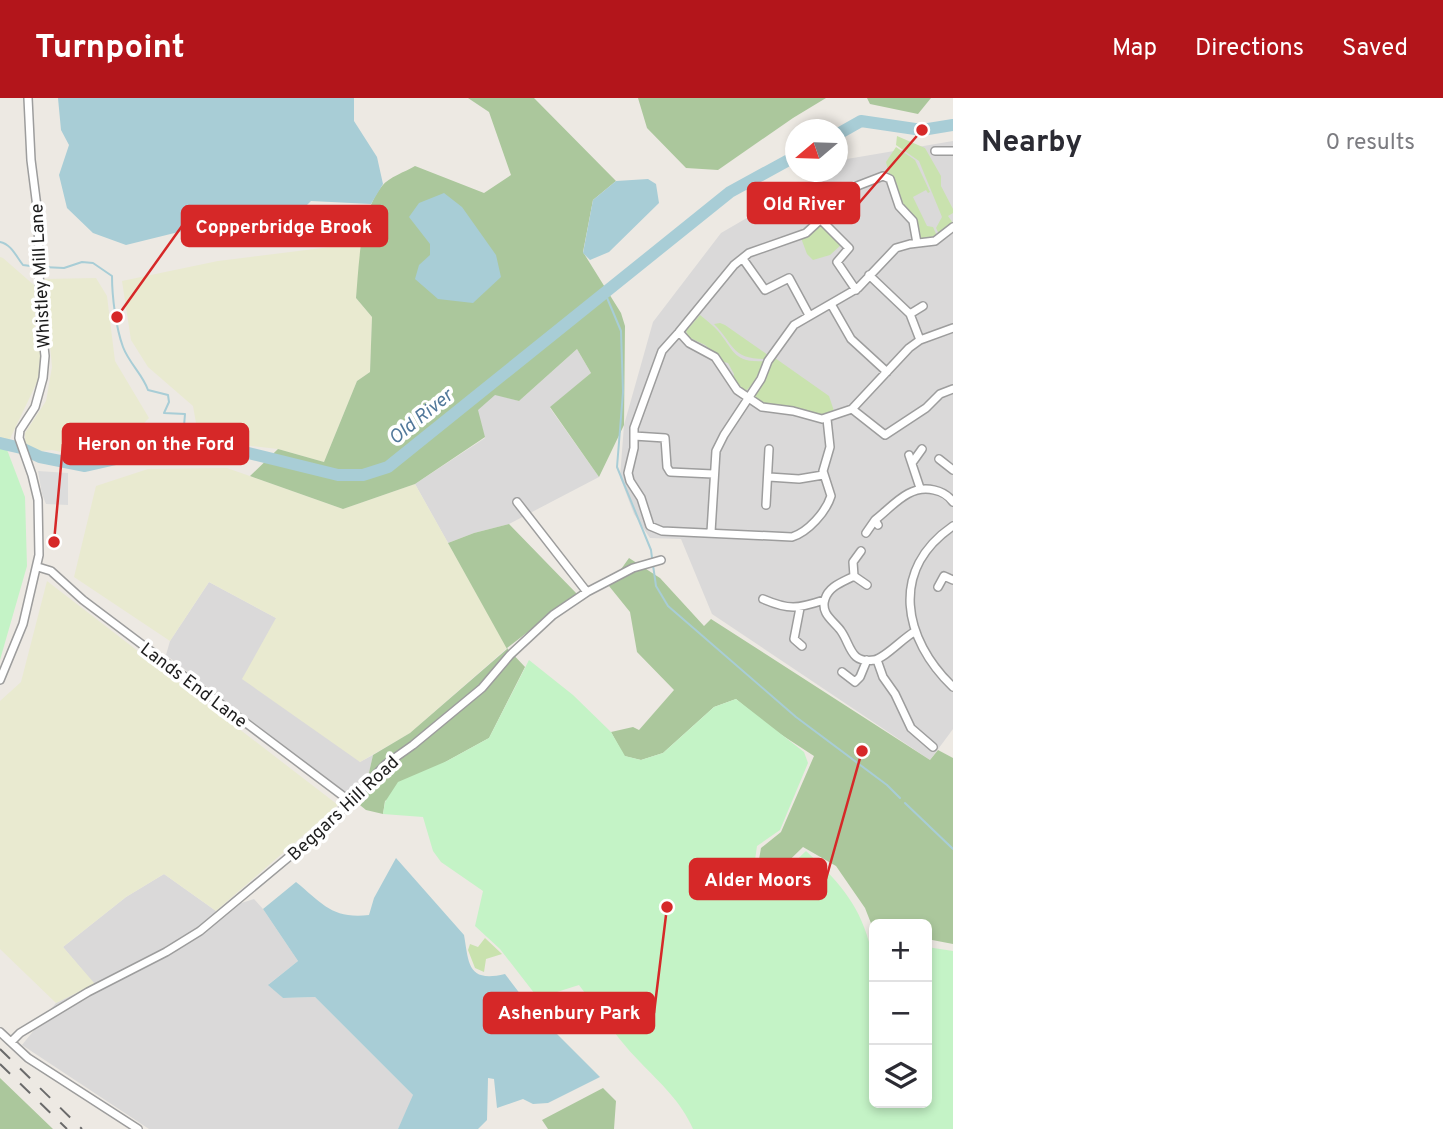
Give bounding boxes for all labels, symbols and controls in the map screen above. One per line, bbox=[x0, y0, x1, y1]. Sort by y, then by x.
text: Turnpoint bbox=[35, 28, 185, 70]
text: Map bbox=[1112, 34, 1157, 64]
text: Directions bbox=[1195, 34, 1304, 64]
text: Saved bbox=[1342, 34, 1408, 64]
north arrow bbox=[785, 119, 848, 182]
text: Nearby bbox=[981, 125, 1082, 162]
text: 0 results bbox=[1326, 129, 1415, 158]
callout: Old River bbox=[748, 183, 859, 223]
text: Old River bbox=[763, 193, 845, 217]
street label: Whistley Mill Lane bbox=[26, 203, 57, 349]
callout: Copperbridge Brook bbox=[182, 206, 387, 246]
text: Copperbridge Brook bbox=[196, 216, 373, 240]
water label: Old River bbox=[384, 383, 460, 451]
callout: Heron on the Ford bbox=[63, 424, 248, 464]
text: Heron on the Ford bbox=[77, 433, 235, 457]
street label: Lands End Lane bbox=[135, 638, 251, 734]
street label: Beggars Hill Road bbox=[284, 752, 405, 867]
callout: Alder Moors bbox=[690, 859, 826, 899]
text: Alder Moors bbox=[704, 869, 812, 893]
map controls bbox=[869, 919, 932, 1108]
button: + bbox=[869, 919, 932, 982]
button: − bbox=[869, 982, 932, 1045]
callout: Ashenbury Park bbox=[484, 993, 654, 1033]
text: Ashenbury Park bbox=[498, 1002, 641, 1026]
button: layers bbox=[869, 1045, 932, 1108]

